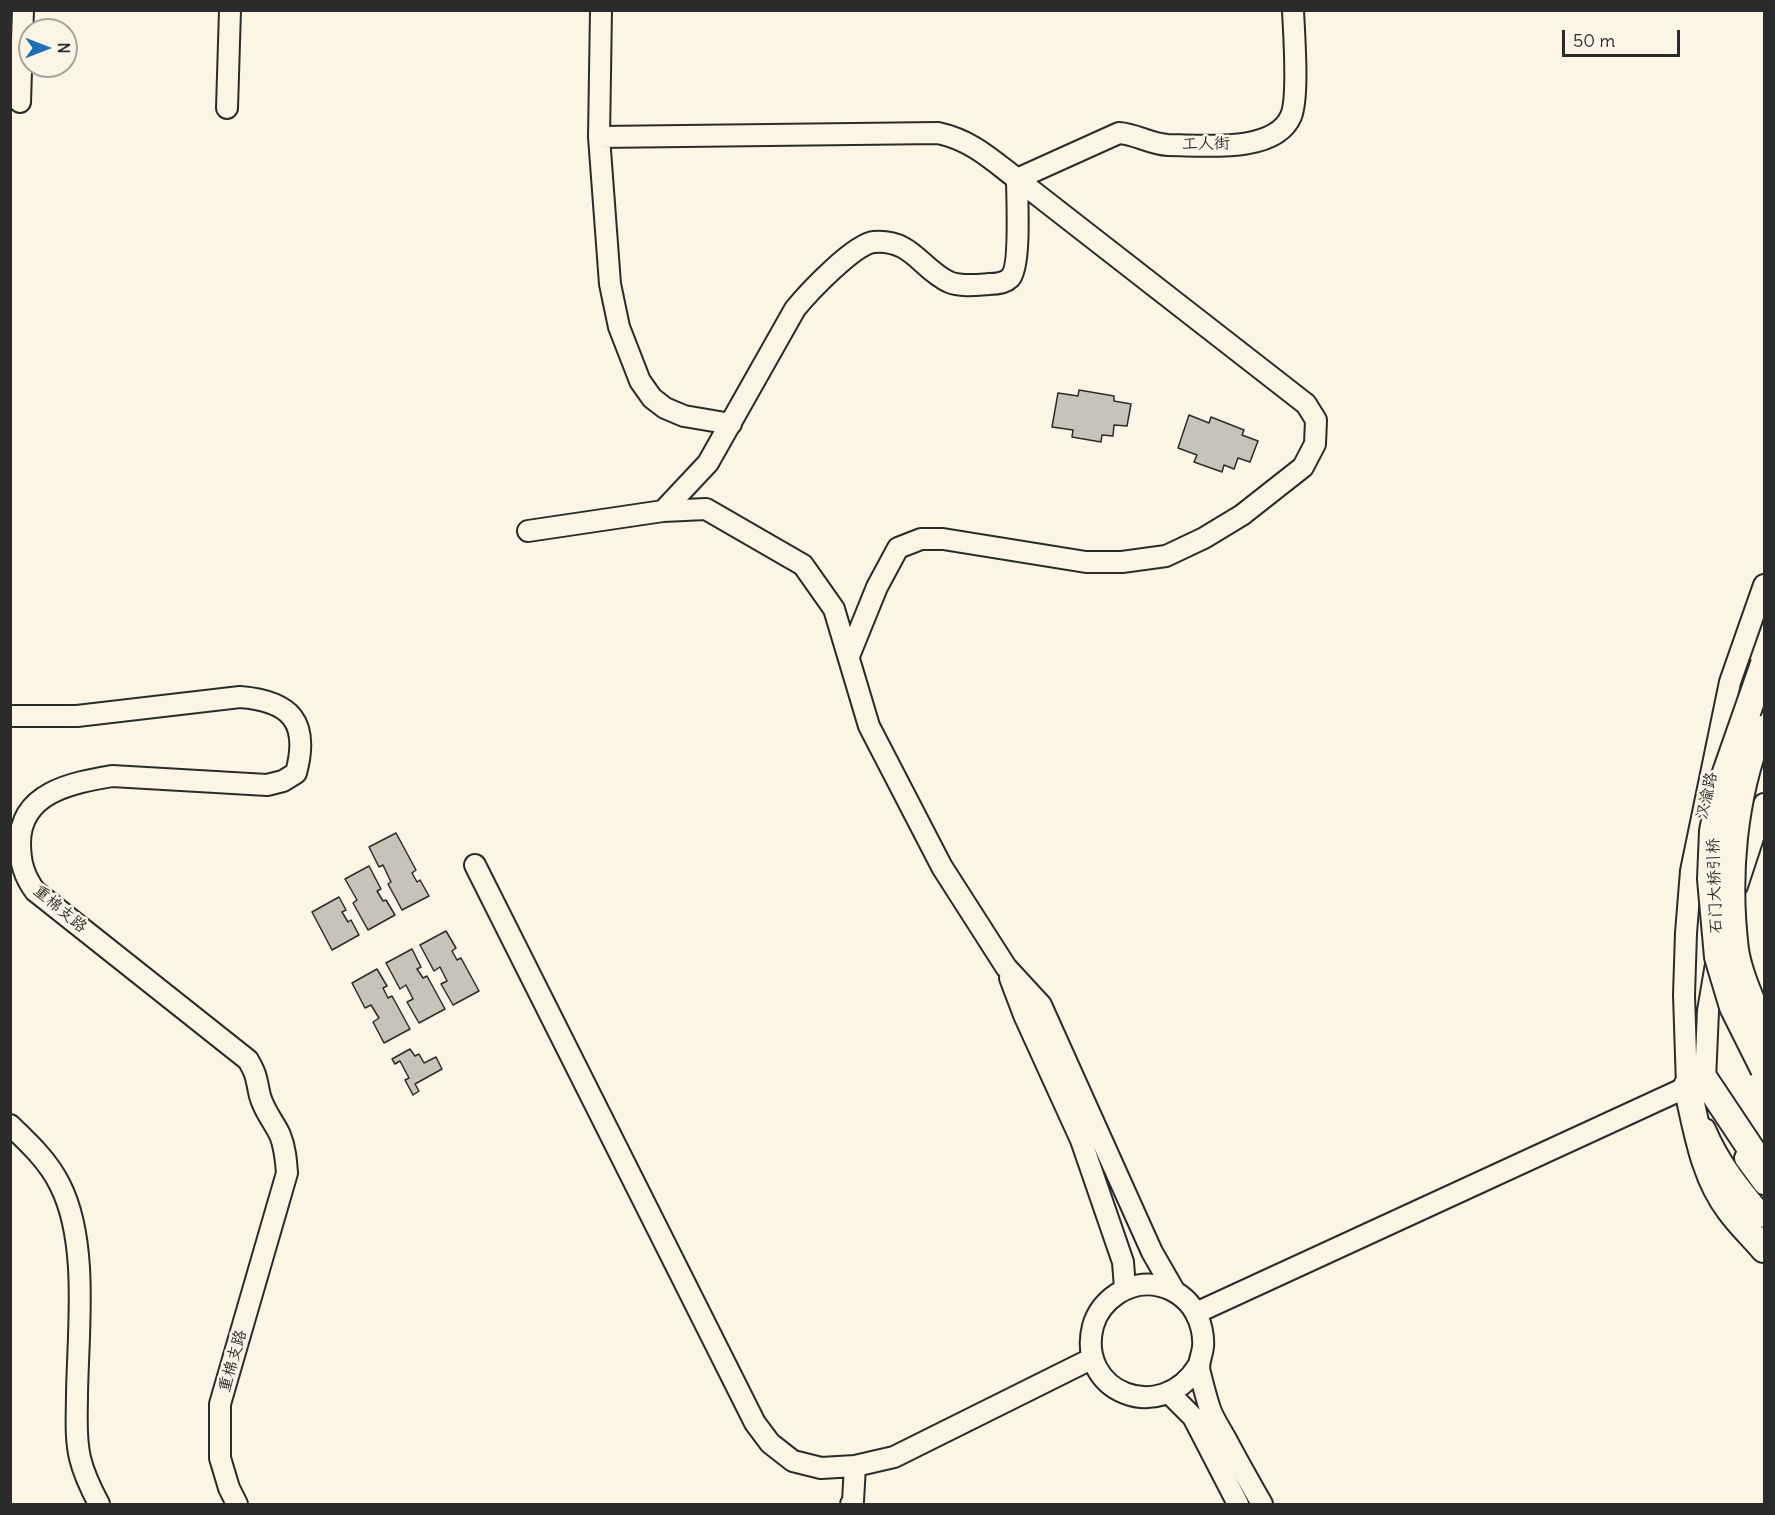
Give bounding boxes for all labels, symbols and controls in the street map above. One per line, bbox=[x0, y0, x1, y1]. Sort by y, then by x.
north arrow bbox=[18, 18, 78, 78]
scale bar bbox=[1565, 18, 1684, 56]
text: 50 m bbox=[1573, 29, 1615, 52]
text: N bbox=[54, 42, 74, 54]
street label: 工人街 bbox=[1182, 134, 1230, 154]
street label: 汉渝路 bbox=[1693, 771, 1721, 821]
street label: 石门大桥引桥 bbox=[1704, 838, 1726, 934]
street label: 重棉支路 bbox=[29, 881, 91, 937]
street label: 重棉支路 bbox=[215, 1328, 251, 1394]

